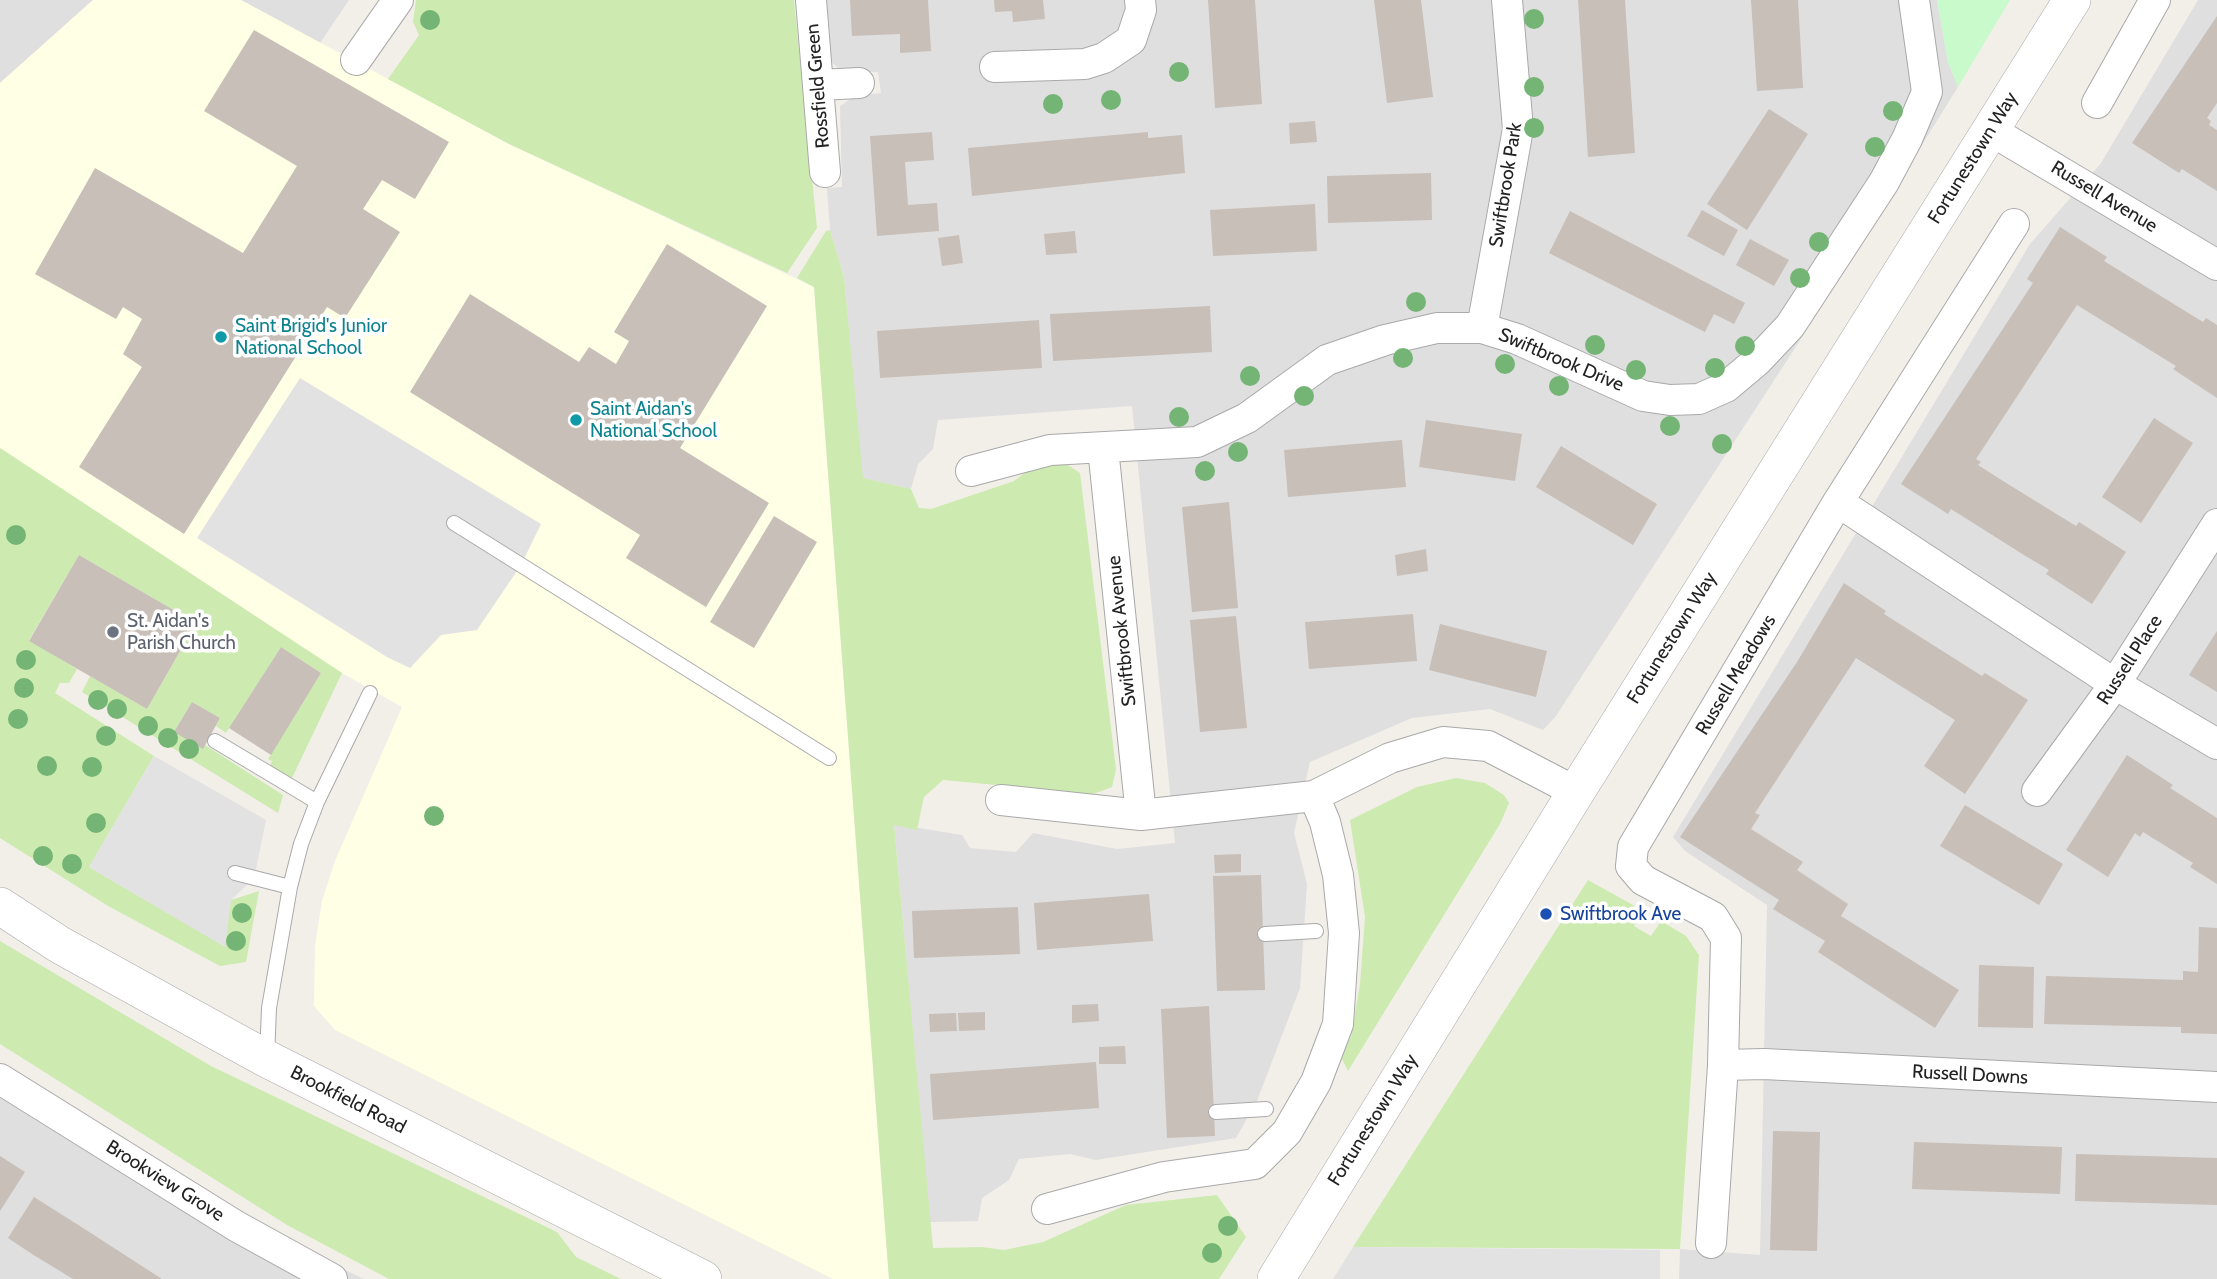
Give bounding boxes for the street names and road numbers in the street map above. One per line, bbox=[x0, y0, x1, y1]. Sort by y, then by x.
street label: Rossfield Green bbox=[801, 23, 835, 149]
street label: Fortunestown Way bbox=[1923, 88, 2023, 228]
street label: Swiftbrook Park bbox=[1485, 121, 1527, 249]
street label: Russell Avenue bbox=[2047, 156, 2161, 238]
street label: Swiftbrook Drive bbox=[1495, 323, 1627, 397]
street label: Swiftbrook Avenue bbox=[1103, 554, 1141, 708]
street label: Fortunestown Way bbox=[1622, 568, 1722, 708]
street label: Russell Meadows bbox=[1691, 611, 1781, 739]
street label: Russell Place bbox=[2093, 611, 2167, 709]
street label: Fortunestown Way bbox=[1323, 1050, 1423, 1190]
street label: Brookfield Road bbox=[286, 1061, 410, 1139]
street label: Russell Downs bbox=[1911, 1061, 2029, 1089]
street label: Brookview Grove bbox=[102, 1136, 228, 1226]

